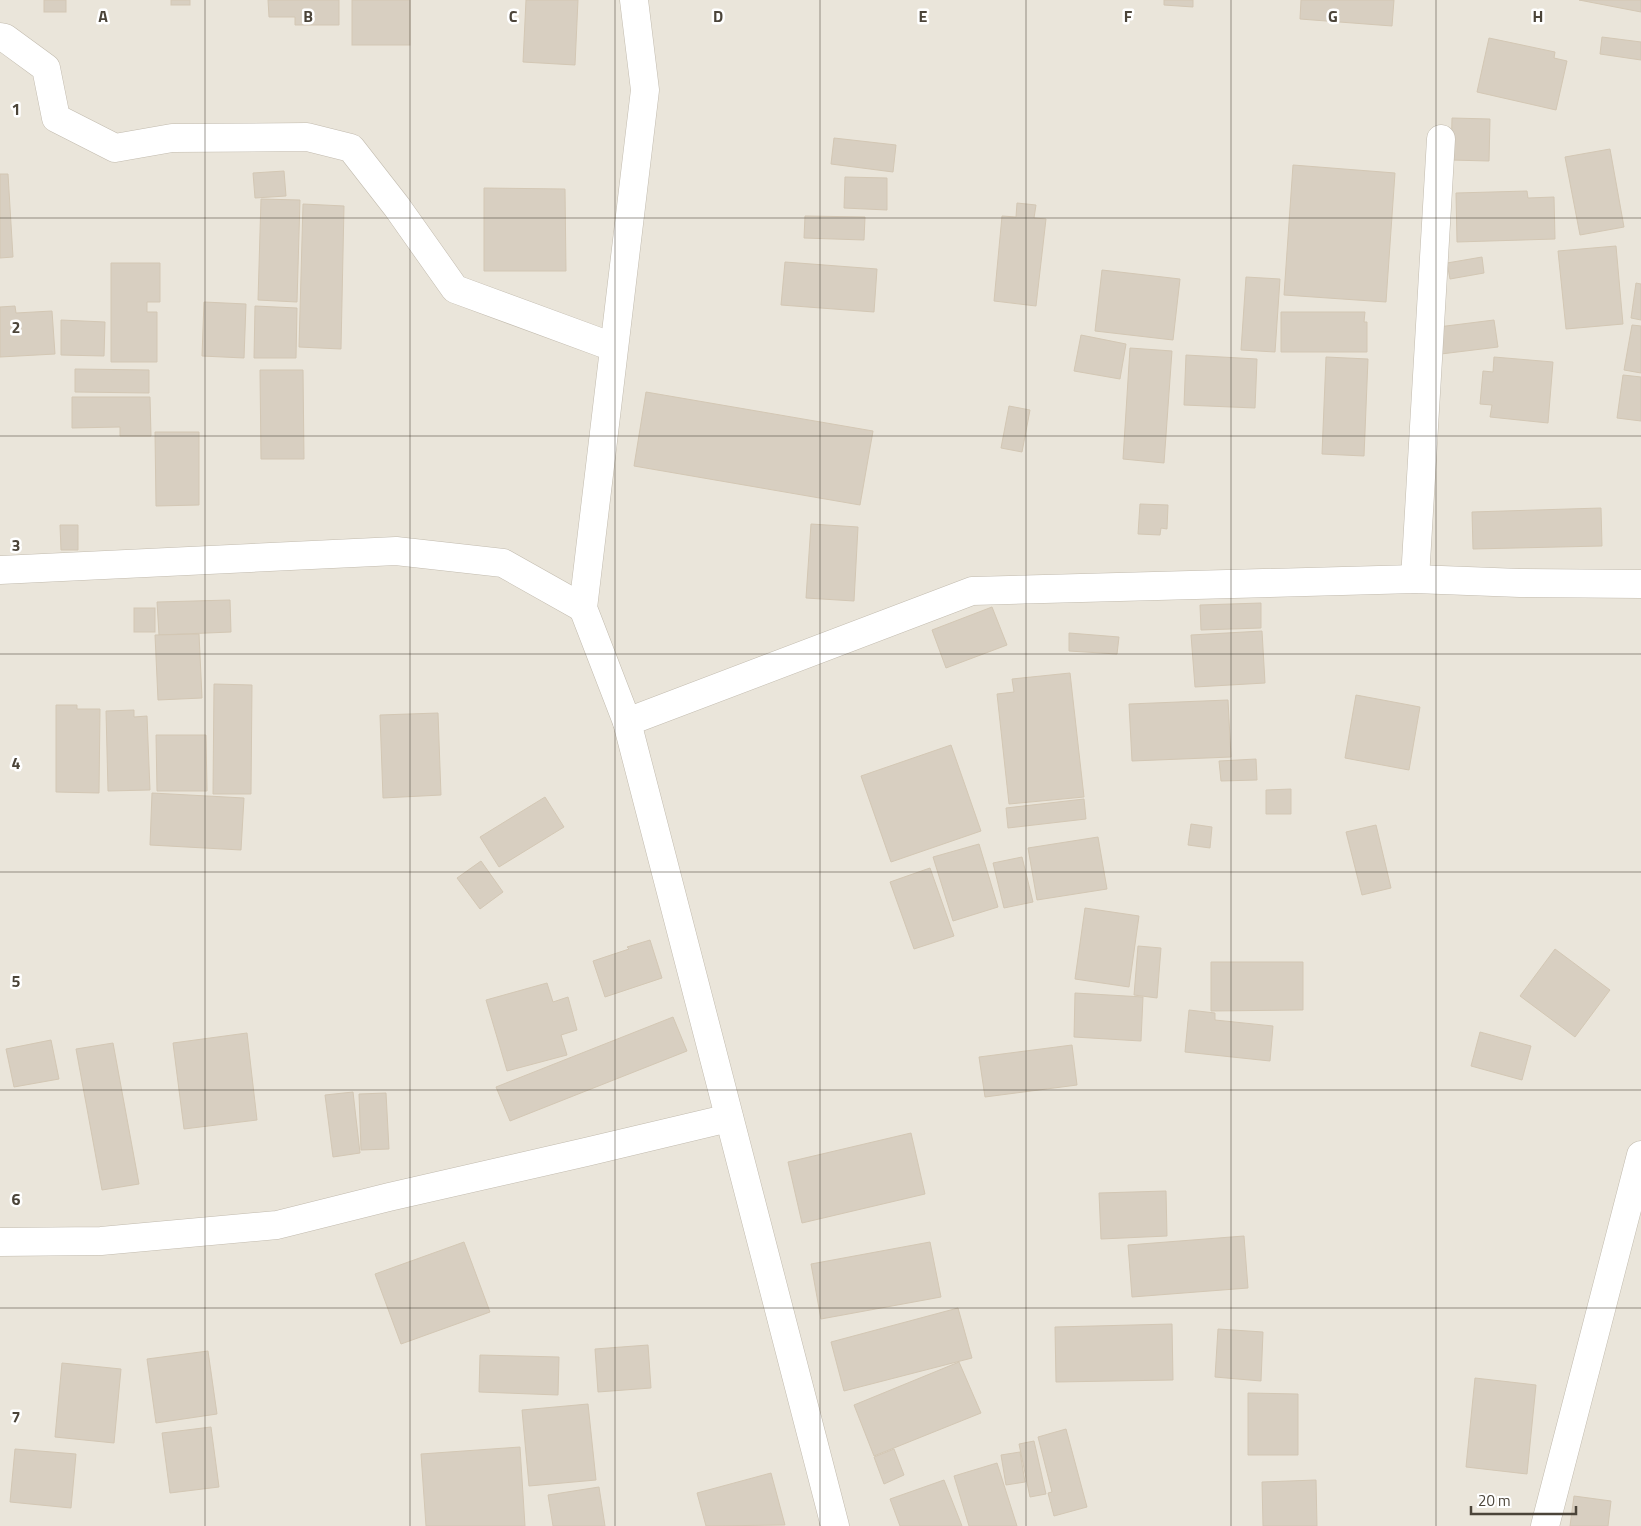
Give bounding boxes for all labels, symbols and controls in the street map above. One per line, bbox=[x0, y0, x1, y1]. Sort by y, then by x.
text: A bbox=[98, 4, 108, 28]
text: B bbox=[303, 4, 313, 28]
text: C bbox=[509, 4, 518, 28]
text: D bbox=[713, 4, 723, 28]
text: E bbox=[919, 4, 928, 28]
text: F bbox=[1124, 4, 1133, 28]
text: G bbox=[1328, 4, 1338, 28]
text: H bbox=[1533, 4, 1543, 28]
text: 1 bbox=[12, 97, 20, 121]
text: 2 bbox=[12, 315, 20, 339]
text: 3 bbox=[12, 533, 20, 557]
text: 4 bbox=[12, 751, 21, 775]
text: 5 bbox=[12, 969, 21, 993]
text: 6 bbox=[12, 1187, 21, 1211]
text: 7 bbox=[12, 1405, 20, 1429]
scale bar bbox=[1471, 1484, 1576, 1516]
text: 20 m bbox=[1478, 1489, 1511, 1512]

